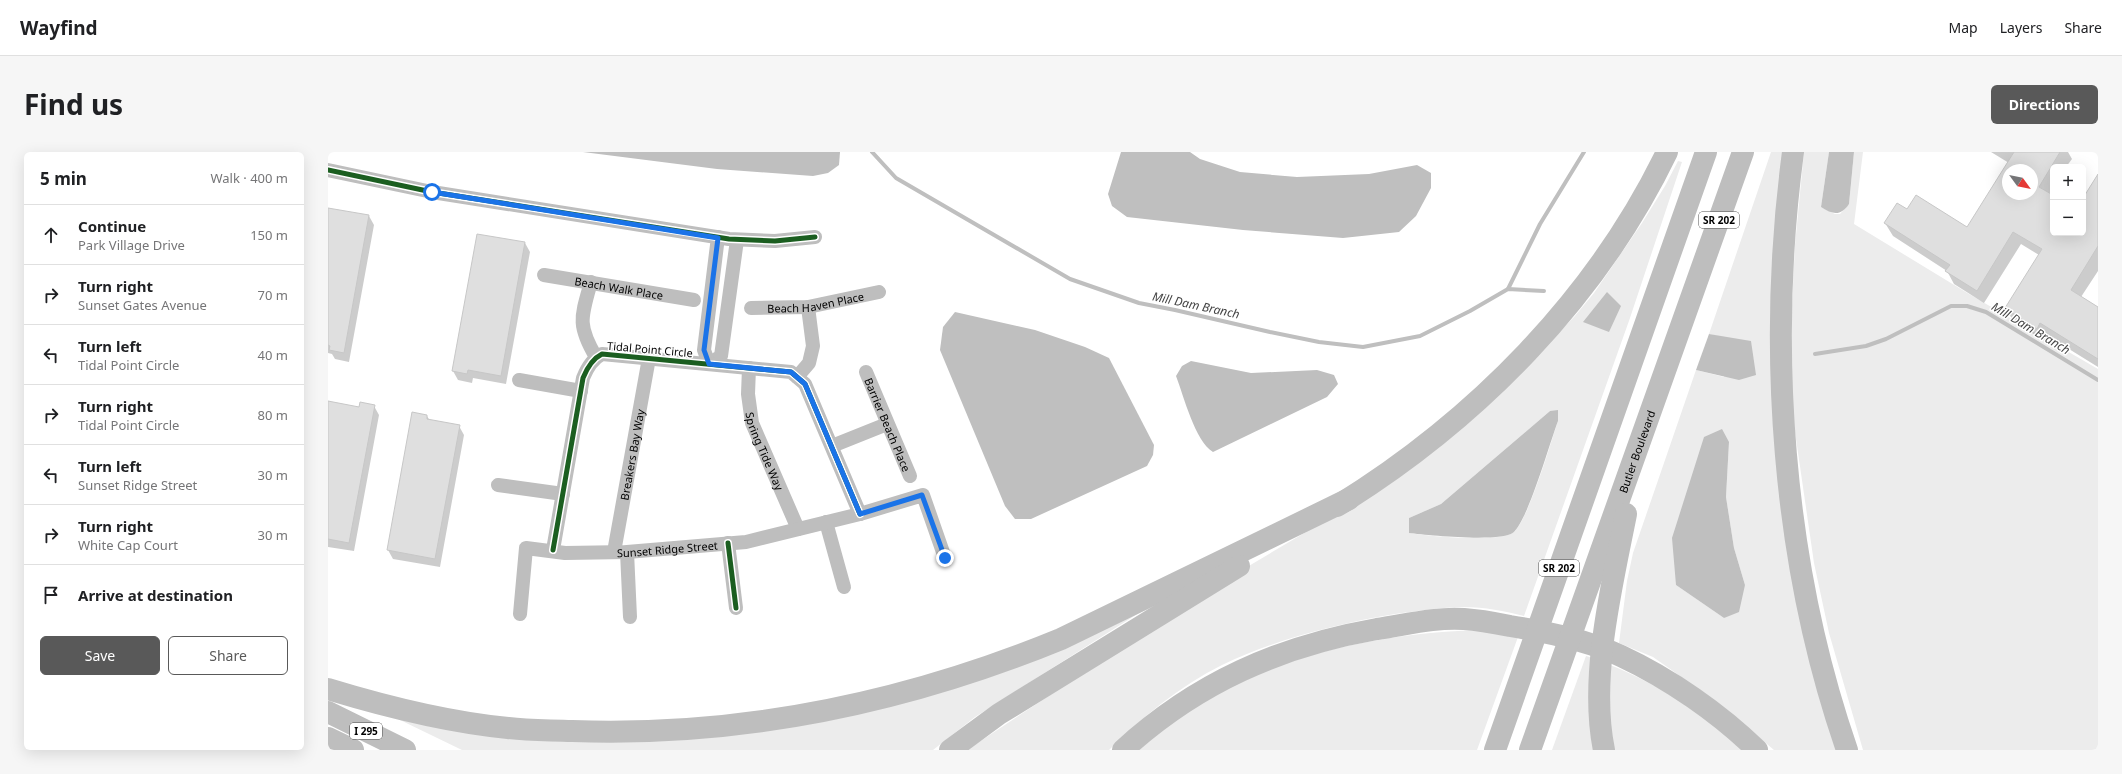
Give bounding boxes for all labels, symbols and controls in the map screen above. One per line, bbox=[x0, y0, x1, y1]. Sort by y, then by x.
text: Wayfind bbox=[20, 15, 98, 41]
text: Map bbox=[1949, 18, 1978, 37]
text: Layers bbox=[2000, 18, 2042, 37]
text: Share bbox=[2064, 18, 2102, 37]
text: Find us bbox=[24, 85, 123, 123]
button: Directions bbox=[1991, 85, 2098, 124]
north arrow bbox=[2002, 164, 2038, 200]
map controls bbox=[2050, 164, 2086, 236]
button: + bbox=[2050, 164, 2086, 200]
text: 5 min bbox=[40, 167, 87, 190]
text: Walk · 400 m bbox=[210, 169, 288, 187]
route start bbox=[423, 183, 441, 201]
button: − bbox=[2050, 200, 2086, 236]
road number: SR 202 bbox=[1699, 212, 1739, 228]
text: Continue bbox=[78, 216, 146, 236]
icon: ahead bbox=[40, 224, 62, 246]
text: 150 m bbox=[250, 226, 288, 244]
text: Park Village Drive bbox=[78, 236, 185, 254]
street label: Beach Walk Place bbox=[574, 273, 664, 302]
text: Turn right bbox=[78, 276, 153, 296]
icon: right bbox=[40, 284, 62, 306]
text: 70 m bbox=[258, 286, 288, 304]
water label: Mill Dam Branch bbox=[1151, 287, 1241, 323]
street label: Beach Haven Place bbox=[767, 288, 865, 315]
text: Sunset Gates Avenue bbox=[78, 296, 207, 314]
water label: Mill Dam Branch bbox=[1989, 298, 2073, 358]
text: Turn left bbox=[78, 336, 142, 356]
street label: Tidal Point Circle bbox=[607, 338, 693, 360]
icon: left bbox=[40, 344, 62, 366]
text: 40 m bbox=[258, 346, 288, 364]
text: Tidal Point Circle bbox=[78, 356, 179, 374]
street label: Barrier Beach Place bbox=[862, 375, 915, 474]
text: Turn right bbox=[78, 396, 153, 416]
icon: right bbox=[40, 404, 62, 426]
text: 80 m bbox=[258, 406, 288, 424]
street label: Breakers Bay Way bbox=[616, 407, 647, 501]
street label: Butler Boulevard bbox=[1615, 408, 1658, 495]
street label: Spring Tide Way bbox=[743, 411, 788, 493]
text: Tidal Point Circle bbox=[78, 416, 179, 434]
text: Turn left bbox=[78, 456, 142, 476]
icon: left bbox=[40, 464, 62, 486]
text: 30 m bbox=[258, 466, 288, 484]
text: Sunset Ridge Street bbox=[78, 476, 197, 494]
text: Turn right bbox=[78, 516, 153, 536]
icon: right bbox=[40, 524, 62, 546]
text: 30 m bbox=[258, 526, 288, 544]
text: White Cap Court bbox=[78, 536, 178, 554]
street label: Sunset Ridge Street bbox=[617, 537, 718, 560]
route end bbox=[936, 549, 954, 567]
road number: SR 202 bbox=[1539, 560, 1579, 576]
icon: arrive bbox=[40, 584, 62, 606]
text: Arrive at destination bbox=[78, 585, 233, 605]
button: Save bbox=[40, 636, 160, 675]
button: Share bbox=[168, 636, 288, 675]
road number: I 295 bbox=[350, 723, 382, 739]

